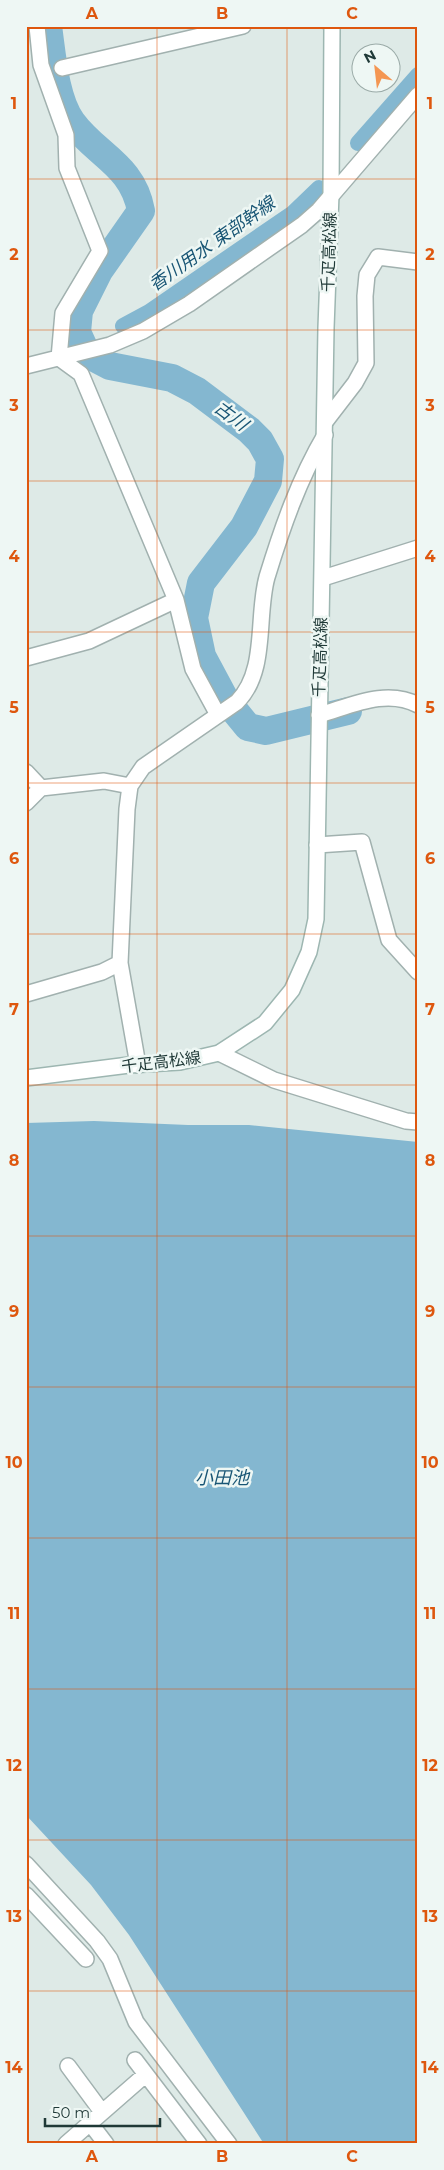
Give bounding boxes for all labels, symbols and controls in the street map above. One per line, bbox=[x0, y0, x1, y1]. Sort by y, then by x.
text: A bbox=[85, 4, 99, 23]
text: B bbox=[216, 4, 228, 23]
text: C bbox=[346, 4, 358, 23]
north arrow bbox=[352, 42, 402, 92]
text: N bbox=[361, 46, 379, 67]
text: 1 bbox=[11, 94, 17, 113]
text: 1 bbox=[427, 94, 433, 113]
water label: 香川用水 東部幹線 bbox=[145, 191, 281, 296]
street label: 千疋高松線 bbox=[318, 212, 340, 292]
text: 2 bbox=[9, 245, 19, 264]
text: 2 bbox=[425, 245, 435, 264]
text: 3 bbox=[8, 396, 19, 415]
water label: 古川 bbox=[210, 396, 254, 437]
text: 3 bbox=[424, 396, 435, 415]
text: 4 bbox=[8, 547, 20, 566]
text: 4 bbox=[424, 547, 436, 566]
street label: 千疋高松線 bbox=[309, 617, 331, 697]
text: 5 bbox=[9, 698, 19, 717]
text: 5 bbox=[425, 698, 435, 717]
text: 6 bbox=[9, 849, 19, 868]
text: 6 bbox=[425, 849, 435, 868]
text: 7 bbox=[9, 1000, 19, 1019]
text: 7 bbox=[425, 1000, 435, 1019]
street label: 千疋高松線 bbox=[120, 1048, 202, 1076]
text: 8 bbox=[9, 1151, 19, 1170]
text: 8 bbox=[425, 1151, 435, 1170]
text: 9 bbox=[9, 1302, 19, 1321]
text: 9 bbox=[425, 1302, 435, 1321]
text: 10 bbox=[5, 1453, 23, 1472]
text: 10 bbox=[421, 1453, 439, 1472]
water label: 小田池 bbox=[195, 1467, 251, 1489]
text: 11 bbox=[8, 1604, 20, 1623]
text: 11 bbox=[424, 1604, 436, 1623]
text: 12 bbox=[6, 1756, 22, 1775]
text: 12 bbox=[422, 1756, 438, 1775]
text: 13 bbox=[6, 1907, 22, 1926]
text: 13 bbox=[422, 1907, 438, 1926]
text: 14 bbox=[5, 2058, 23, 2077]
text: 14 bbox=[421, 2058, 439, 2077]
scale bar bbox=[45, 2095, 160, 2127]
text: 50 m bbox=[52, 2103, 90, 2122]
text: A bbox=[85, 2147, 99, 2166]
text: B bbox=[216, 2147, 228, 2166]
text: C bbox=[346, 2147, 358, 2166]

